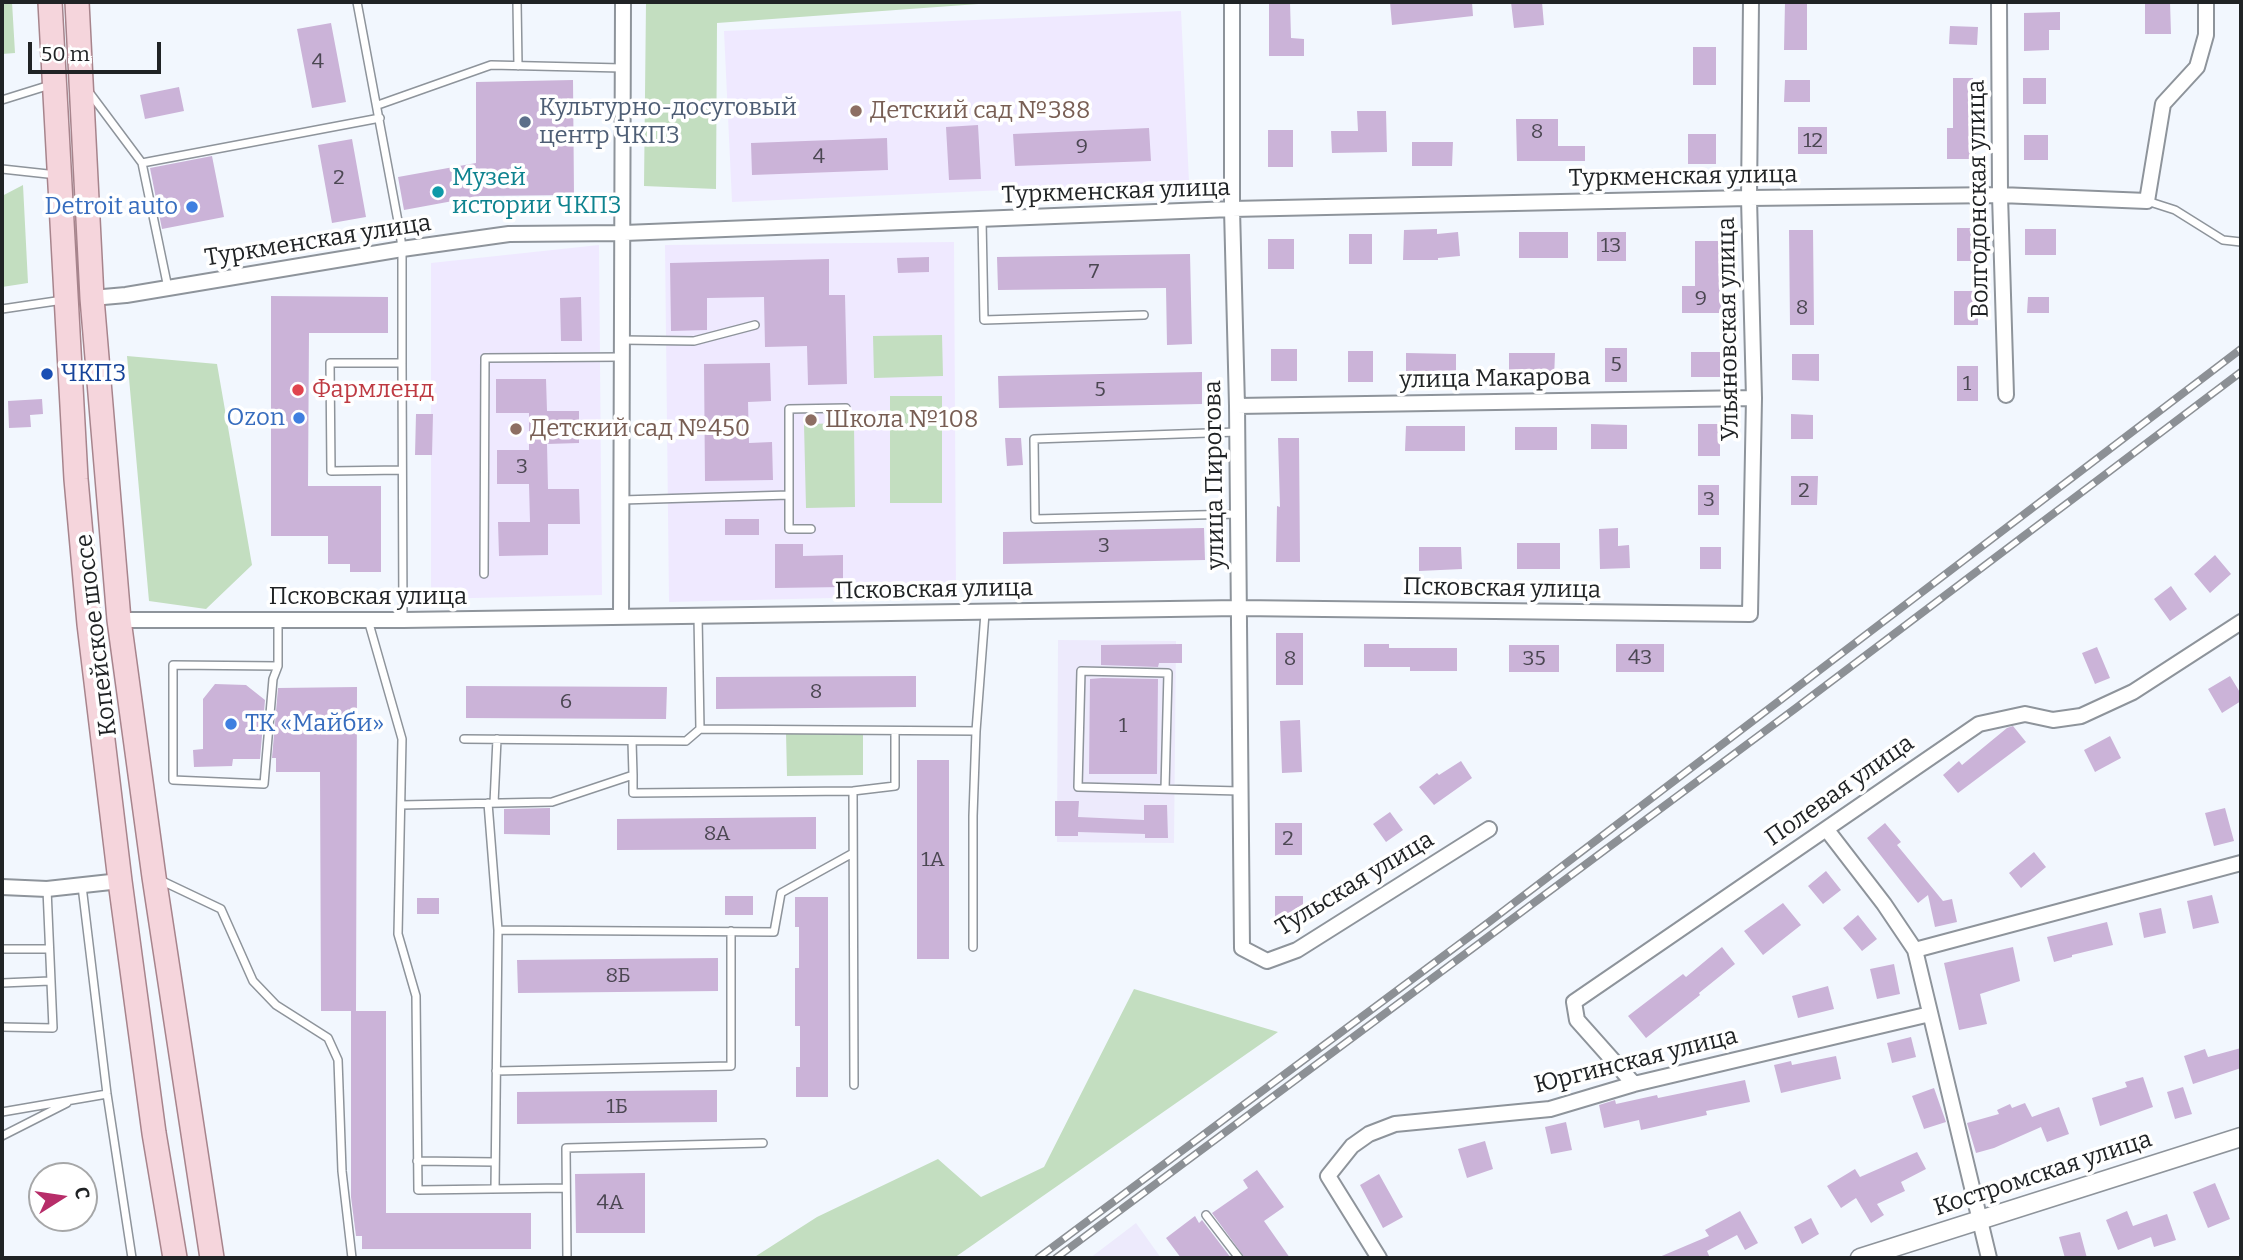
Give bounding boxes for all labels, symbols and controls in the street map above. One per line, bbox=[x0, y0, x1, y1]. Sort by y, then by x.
scale bar bbox=[32, 28, 164, 72]
text: 50 m bbox=[41, 41, 90, 67]
house number: 4 bbox=[312, 49, 324, 75]
street label: Волгодонская улица bbox=[1963, 80, 1995, 318]
place label: Культурно-досуговый центр ЧКПЗ bbox=[539, 94, 797, 150]
place label: Детский сад №388 bbox=[870, 97, 1090, 125]
marker: Детский сад №388 bbox=[848, 103, 864, 119]
marker: Культурно-досуговый центр ЧКПЗ bbox=[517, 114, 533, 130]
house number: 8 bbox=[1531, 119, 1543, 145]
house number: 12 bbox=[1803, 128, 1823, 154]
house number: 9 bbox=[1076, 134, 1088, 160]
house number: 4 bbox=[813, 144, 825, 170]
street label: Туркменская улица bbox=[1568, 161, 1798, 193]
place label: Музей истории ЧКПЗ bbox=[452, 164, 622, 220]
house number: 2 bbox=[333, 165, 345, 191]
street label: Туркменская улица bbox=[1001, 174, 1231, 210]
marker: Музей истории ЧКПЗ bbox=[430, 184, 446, 200]
place label: Detroit auto bbox=[44, 193, 178, 221]
marker: Detroit auto bbox=[184, 199, 200, 215]
street label: Туркменская улица bbox=[203, 209, 433, 273]
street label: Ульяновская улица bbox=[1713, 217, 1745, 441]
house number: 13 bbox=[1601, 233, 1621, 259]
house number: 7 bbox=[1089, 259, 1099, 285]
house number: 9 bbox=[1695, 286, 1707, 312]
house number: 8 bbox=[1796, 295, 1808, 321]
house number: 5 bbox=[1610, 352, 1622, 378]
place label: ЧКПЗ bbox=[61, 360, 126, 388]
street label: улица Макарова bbox=[1399, 363, 1591, 395]
marker: ЧКПЗ bbox=[39, 366, 55, 382]
house number: 1 bbox=[1963, 371, 1971, 397]
place label: Фармленд bbox=[312, 376, 434, 404]
house number: 5 bbox=[1094, 377, 1106, 403]
street label: улица Пирогова bbox=[1199, 380, 1231, 570]
marker: Фармленд bbox=[290, 382, 306, 398]
place label: Ozon bbox=[227, 404, 285, 432]
place label: Школа №108 bbox=[825, 406, 978, 434]
marker: Ozon bbox=[291, 410, 307, 426]
marker: Школа №108 bbox=[803, 412, 819, 428]
place label: Детский сад №450 bbox=[530, 415, 750, 443]
marker: Детский сад №450 bbox=[508, 421, 524, 437]
house number: 3 bbox=[516, 454, 528, 480]
house number: 2 bbox=[1798, 478, 1810, 504]
house number: 3 bbox=[1703, 487, 1715, 513]
street label: Копейское шоссе bbox=[70, 532, 124, 738]
house number: 3 bbox=[1098, 533, 1110, 559]
street label: Псковская улица bbox=[1403, 573, 1601, 605]
street label: Псковская улица bbox=[835, 574, 1033, 606]
street label: Псковская улица bbox=[269, 583, 467, 611]
house number: 43 bbox=[1628, 645, 1652, 671]
house number: 8 bbox=[1284, 646, 1296, 672]
house number: 35 bbox=[1522, 646, 1546, 672]
house number: 8 bbox=[810, 679, 822, 705]
house number: 6 bbox=[560, 689, 572, 715]
place label: ТК «Майби» bbox=[245, 710, 384, 738]
house number: 1 bbox=[1119, 713, 1127, 739]
marker: ТК «Майби» bbox=[223, 716, 239, 732]
street label: Полевая улица bbox=[1760, 729, 1920, 853]
house number: 8А bbox=[704, 821, 730, 847]
street label: Тульская улица bbox=[1271, 826, 1439, 942]
house number: 2 bbox=[1282, 826, 1294, 852]
house number: 1А bbox=[921, 847, 945, 873]
house number: 8Б bbox=[605, 963, 631, 989]
street label: Юргинская улица bbox=[1531, 1022, 1741, 1100]
house number: 1Б bbox=[606, 1094, 628, 1120]
street label: Костромская улица bbox=[1930, 1125, 2156, 1223]
north arrow bbox=[28, 1162, 98, 1232]
text: С bbox=[70, 1185, 95, 1201]
house number: 4А bbox=[596, 1190, 624, 1216]

